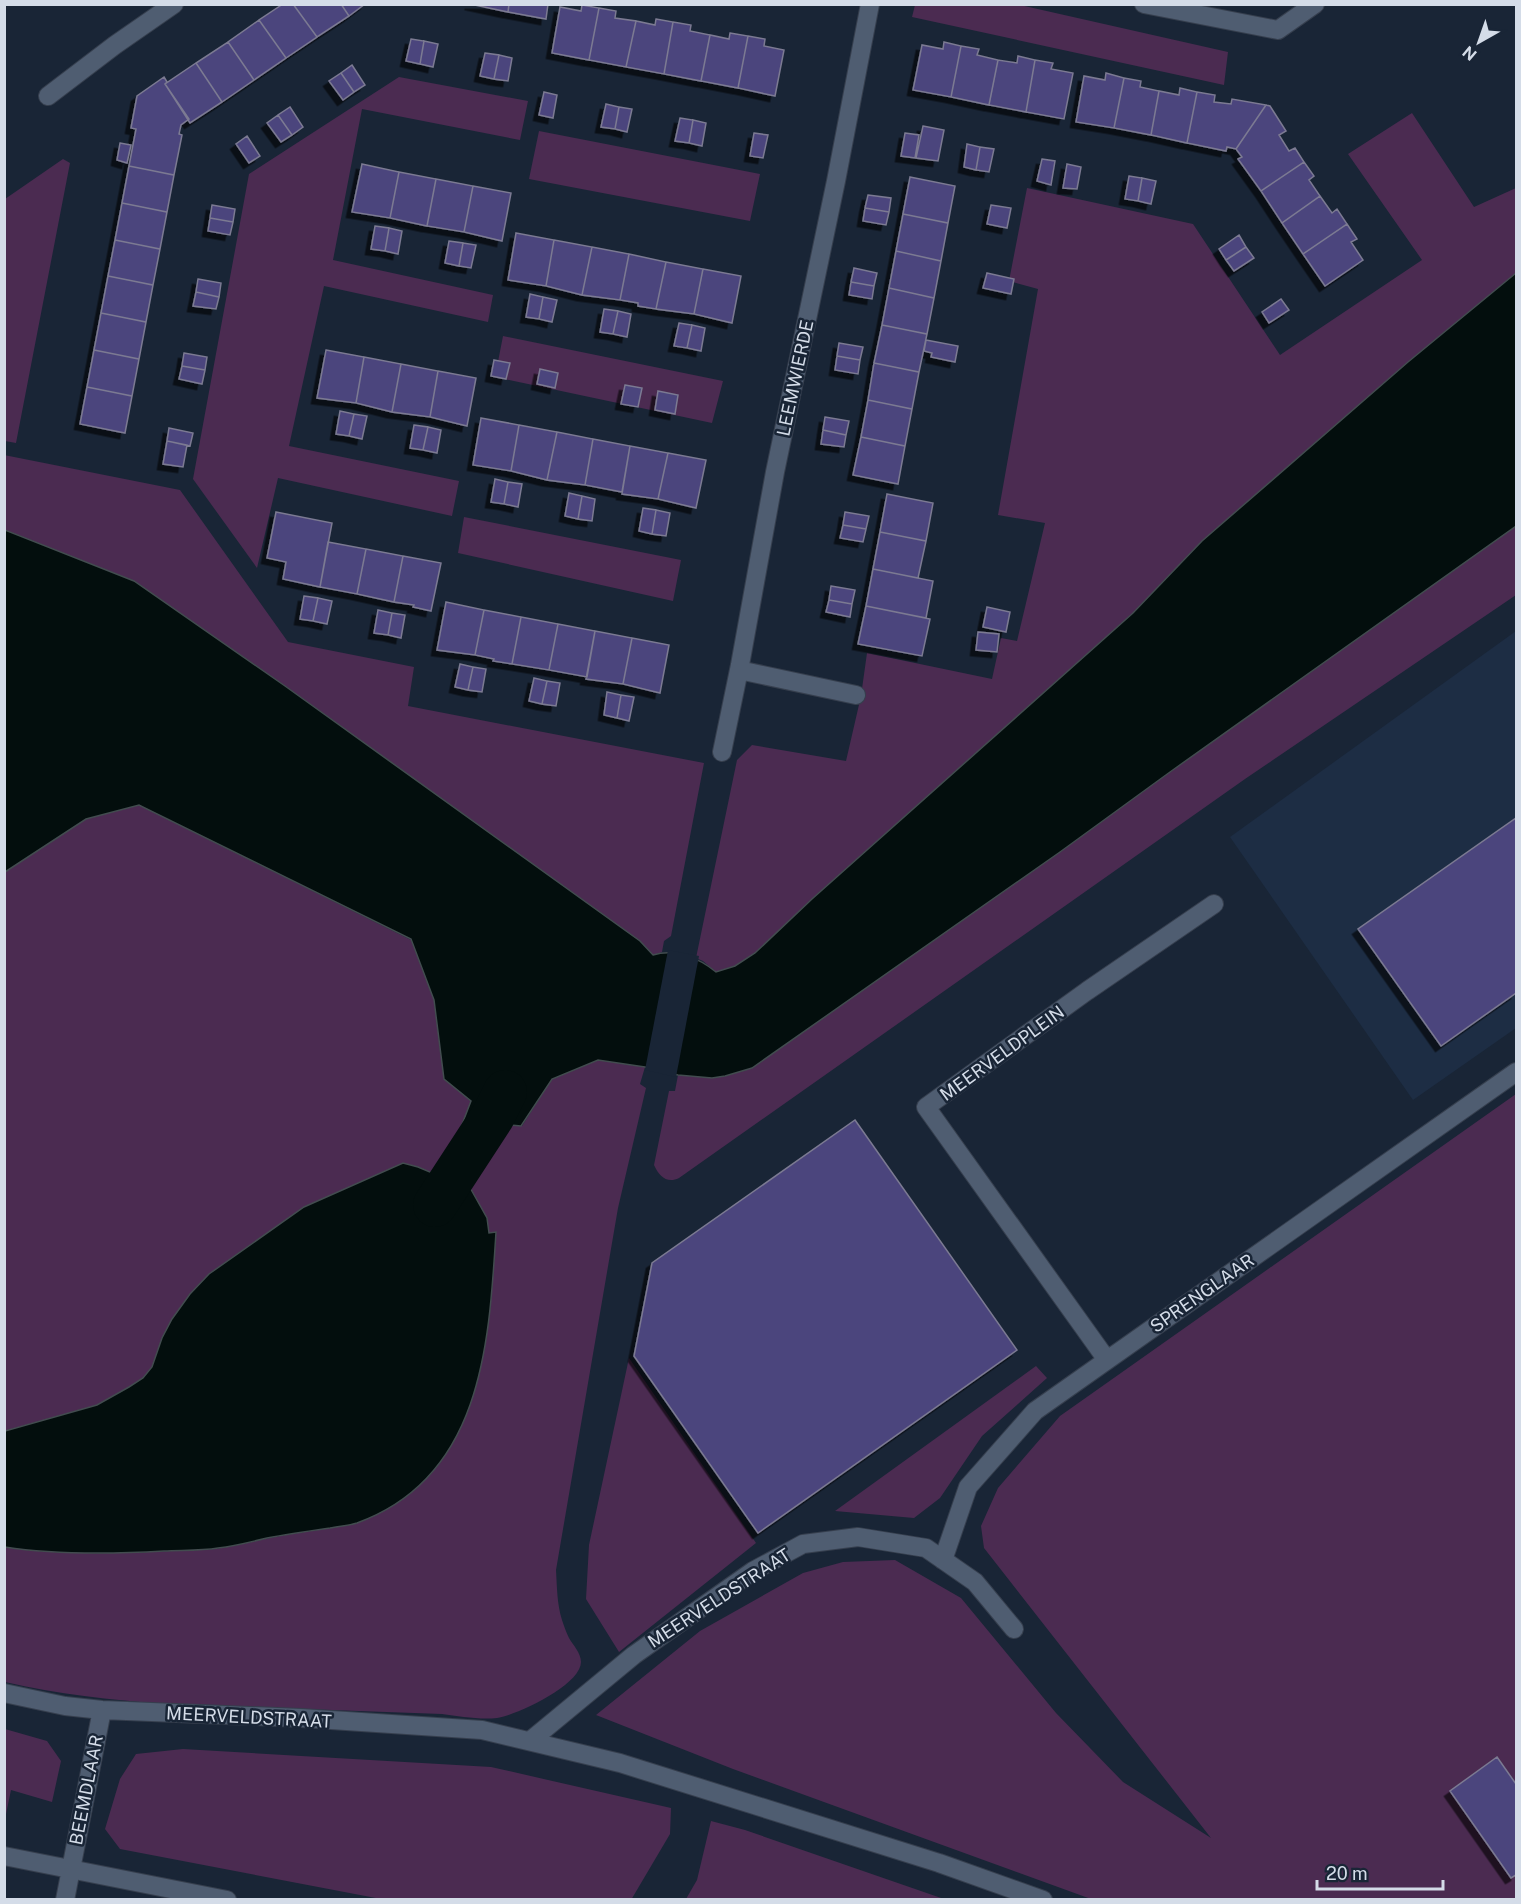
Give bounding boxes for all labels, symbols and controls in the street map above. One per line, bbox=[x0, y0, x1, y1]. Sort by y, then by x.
north arrow bbox=[1449, 12, 1509, 72]
text: N bbox=[1459, 42, 1481, 64]
street label: LEEMWIERDE bbox=[772, 318, 818, 438]
street label: MEERVELDPLEIN bbox=[936, 1001, 1068, 1105]
street label: SPRENGLAAR bbox=[1146, 1249, 1258, 1337]
street label: MEERVELDSTRAAT bbox=[644, 1544, 795, 1652]
street label: MEERVELDSTRAAT bbox=[166, 1702, 333, 1732]
street label: BEEMDLAAR bbox=[65, 1733, 107, 1847]
scale bar bbox=[1317, 1853, 1443, 1891]
text: 20 m bbox=[1326, 1863, 1368, 1884]

